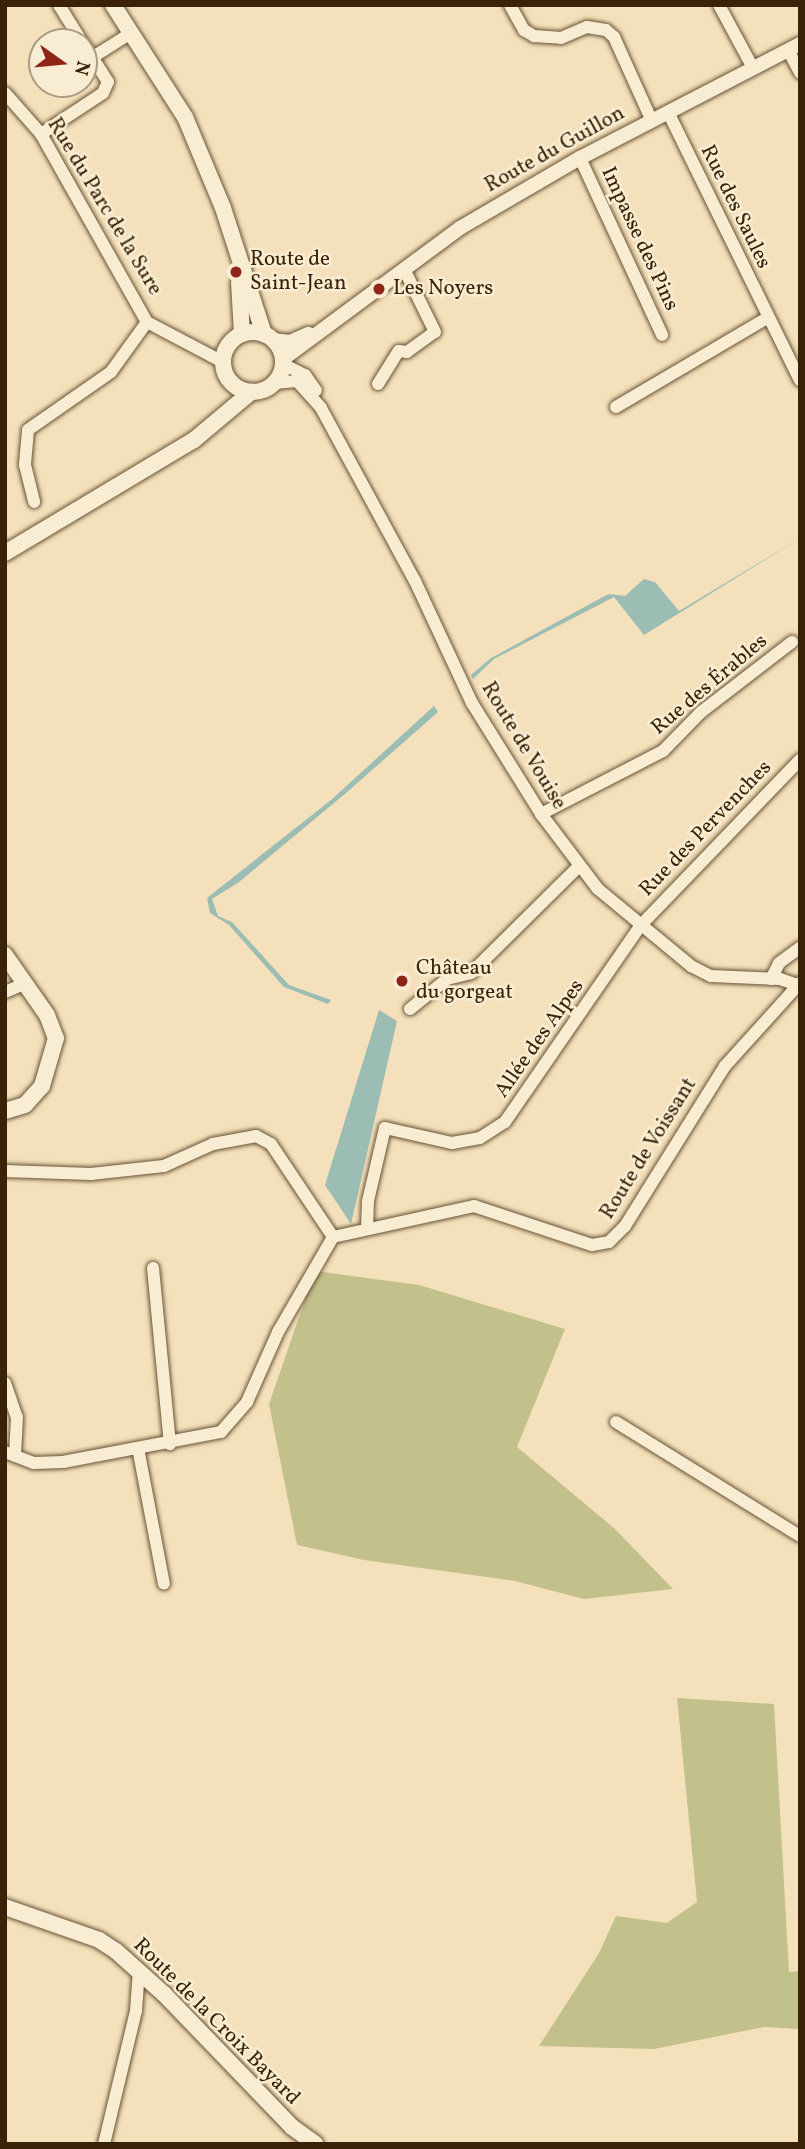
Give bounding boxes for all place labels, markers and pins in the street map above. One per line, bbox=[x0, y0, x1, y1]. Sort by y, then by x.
place label: Route de Saint-Jean bbox=[250, 247, 347, 297]
marker: Route de Saint-Jean bbox=[228, 264, 244, 280]
place label: Les Noyers bbox=[393, 276, 493, 302]
marker: Les Noyers bbox=[371, 281, 387, 297]
place label: Château du gorgeat bbox=[416, 956, 513, 1006]
marker: Château du gorgeat bbox=[394, 973, 410, 989]

